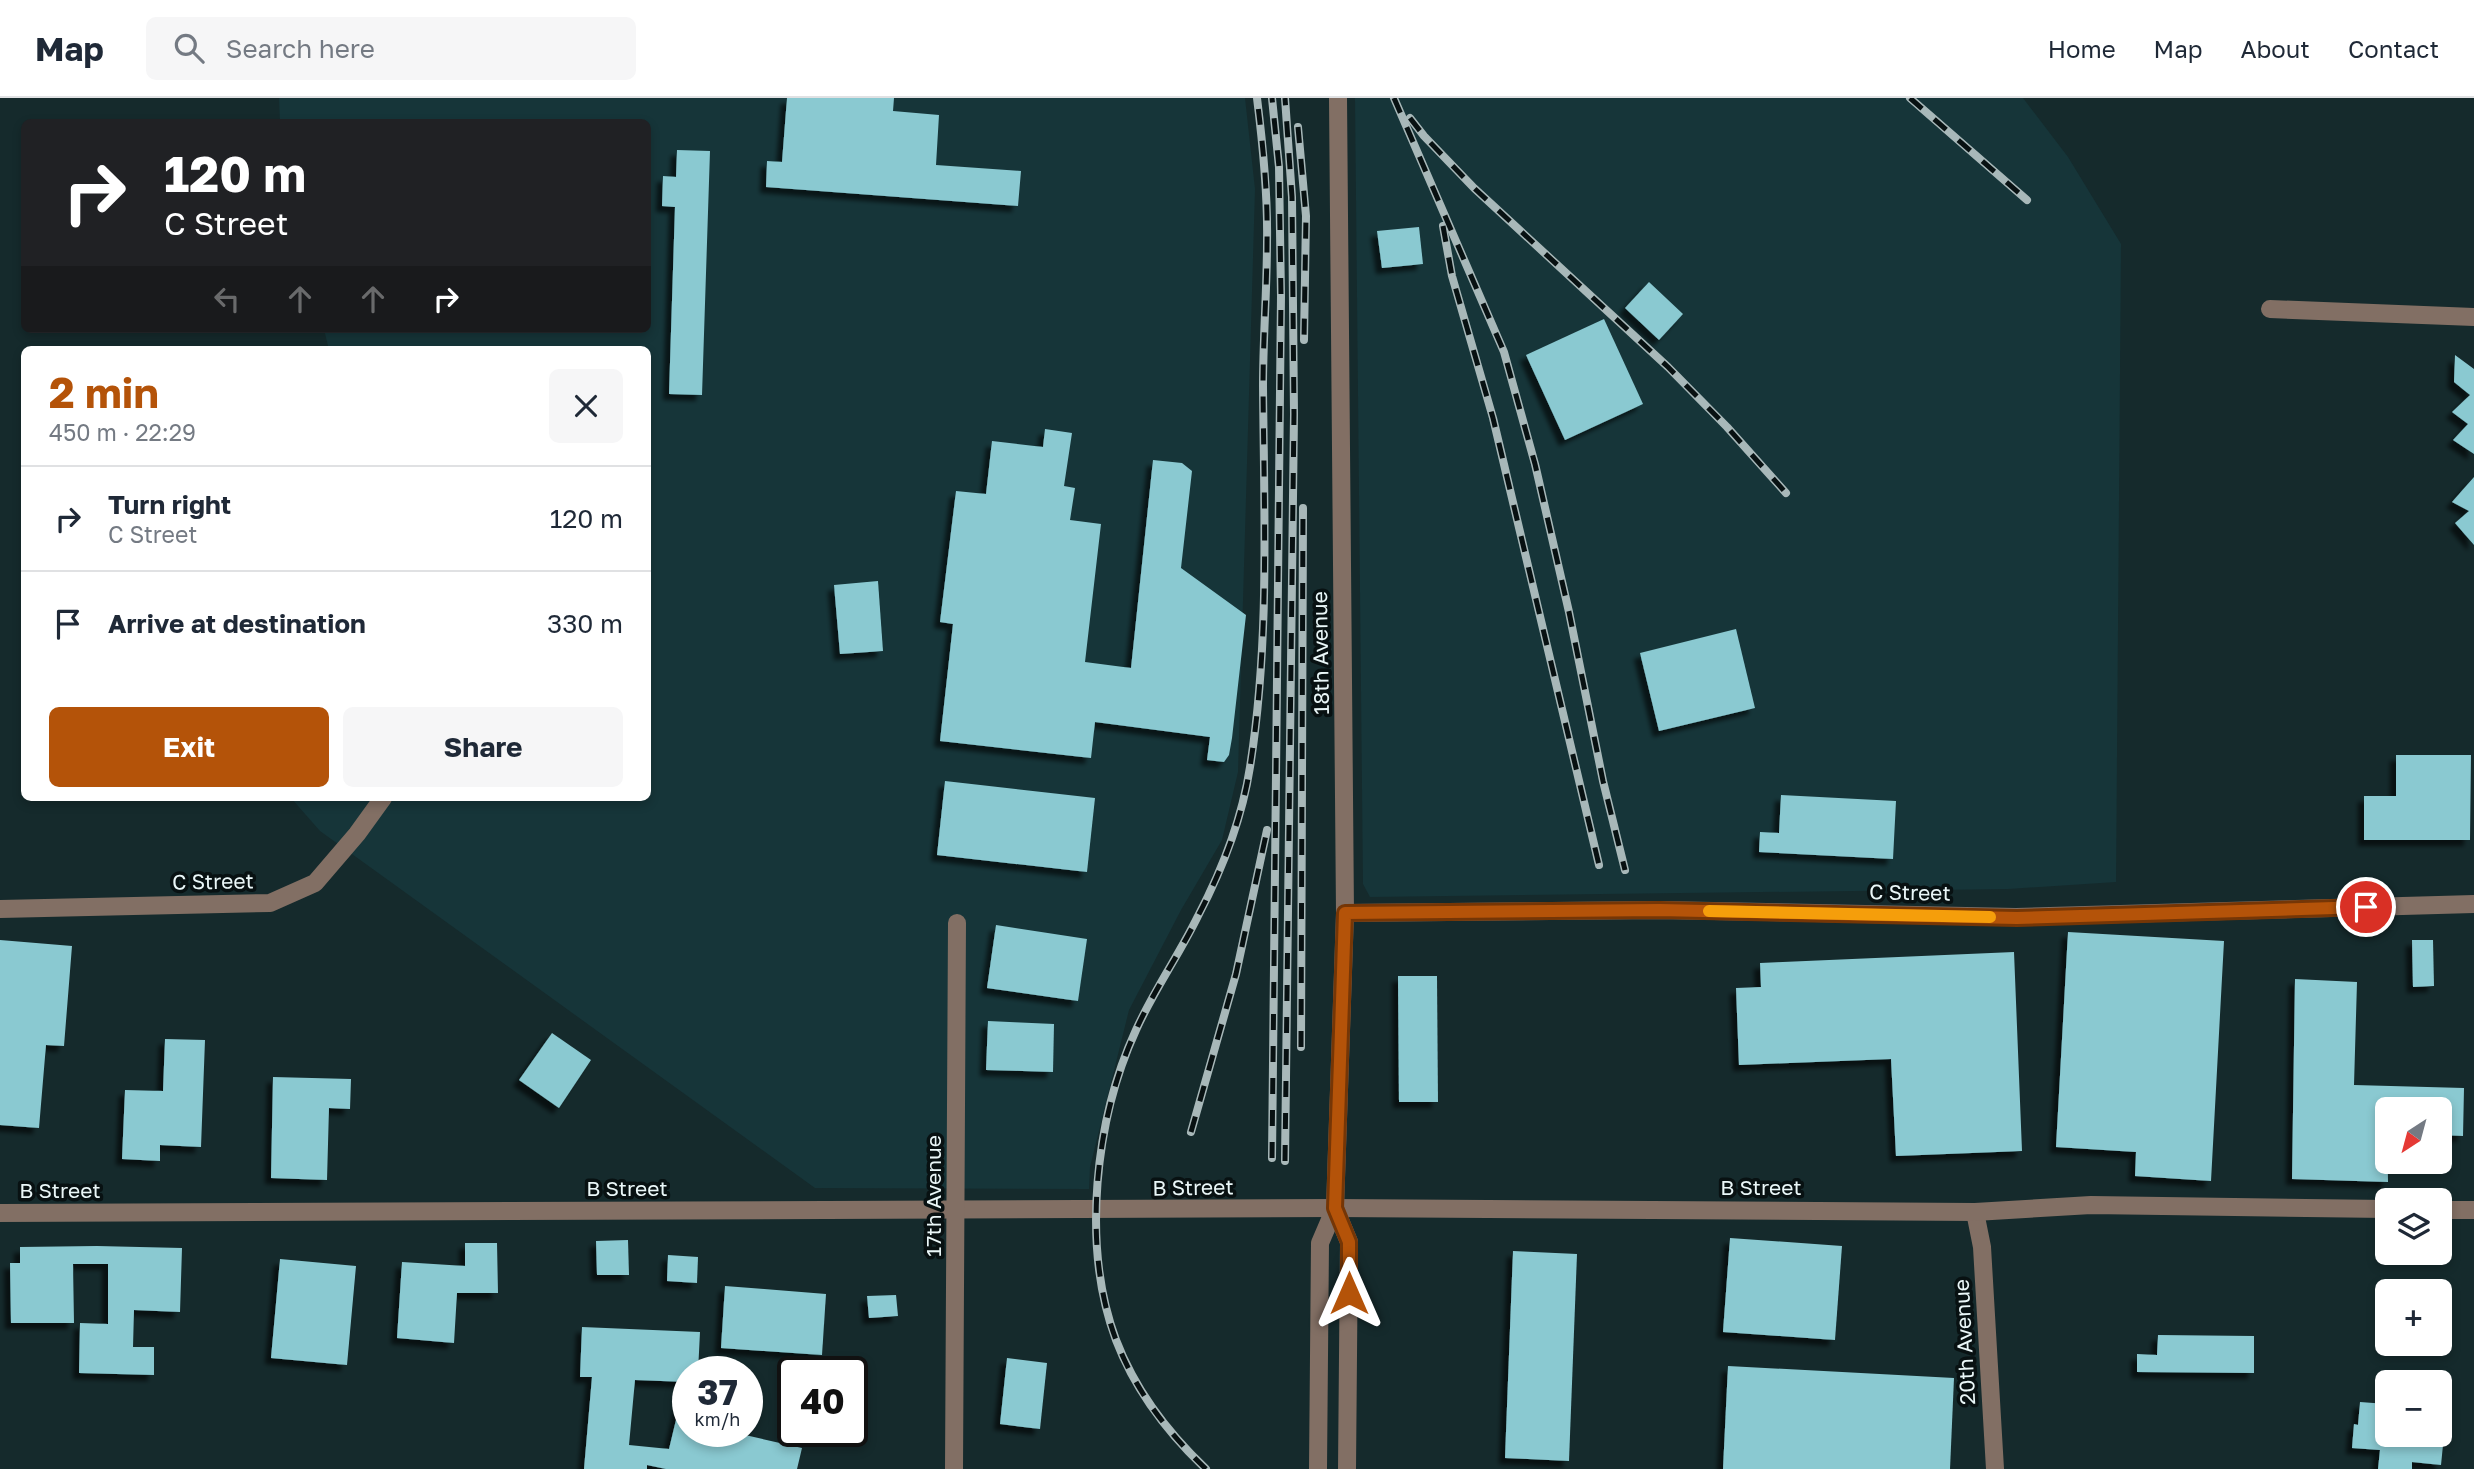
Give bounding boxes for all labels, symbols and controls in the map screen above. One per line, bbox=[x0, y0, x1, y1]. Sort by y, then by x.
search box bbox=[146, 17, 636, 80]
text: Map bbox=[35, 29, 104, 68]
icon: search bbox=[170, 29, 208, 67]
text: Search here bbox=[226, 33, 375, 64]
text: Home bbox=[2048, 34, 2116, 63]
text: Map bbox=[2154, 34, 2203, 63]
text: About bbox=[2241, 34, 2310, 63]
text: Contact bbox=[2348, 34, 2439, 63]
text: 120 m bbox=[164, 144, 306, 203]
icon: right bbox=[49, 147, 140, 238]
text: C Street bbox=[164, 204, 288, 242]
icon: left bbox=[208, 280, 246, 318]
icon: ahead bbox=[281, 280, 319, 318]
icon: ahead bbox=[354, 280, 392, 318]
icon: right bbox=[427, 280, 465, 318]
text: 2 min bbox=[49, 367, 159, 417]
button: close bbox=[549, 369, 623, 443]
text: 450 m · 22:29 bbox=[49, 418, 196, 446]
text: Turn right bbox=[108, 489, 231, 520]
icon: right bbox=[49, 500, 87, 538]
text: 120 m bbox=[550, 503, 623, 534]
text: C Street bbox=[108, 520, 197, 548]
street label: 18th Avenue bbox=[1306, 591, 1334, 715]
icon: arrive bbox=[49, 605, 87, 643]
text: Arrive at destination bbox=[108, 608, 366, 639]
text: 330 m bbox=[547, 608, 623, 639]
button: Exit bbox=[49, 707, 329, 787]
button: Share bbox=[343, 707, 623, 787]
street label: C Street bbox=[172, 867, 254, 895]
pin bbox=[2336, 877, 2396, 937]
street label: C Street bbox=[1869, 878, 1951, 906]
icon: arrive bbox=[2347, 888, 2385, 926]
north arrow bbox=[2375, 1097, 2452, 1174]
map controls bbox=[2375, 1097, 2452, 1447]
street label: 17th Avenue bbox=[920, 1135, 946, 1257]
street label: B Street bbox=[1152, 1173, 1234, 1201]
street label: B Street bbox=[1720, 1174, 1802, 1200]
street label: B Street bbox=[586, 1175, 668, 1201]
street label: B Street bbox=[19, 1177, 101, 1203]
button: layers bbox=[2375, 1188, 2452, 1265]
position arrow bbox=[1312, 1256, 1386, 1330]
street label: 20th Avenue bbox=[1948, 1278, 1980, 1406]
button: + bbox=[2375, 1279, 2452, 1356]
speed limit sign: 40 bbox=[777, 1356, 868, 1447]
button: − bbox=[2375, 1370, 2452, 1447]
text: 37 bbox=[697, 1371, 738, 1413]
text: km/h bbox=[695, 1408, 740, 1430]

